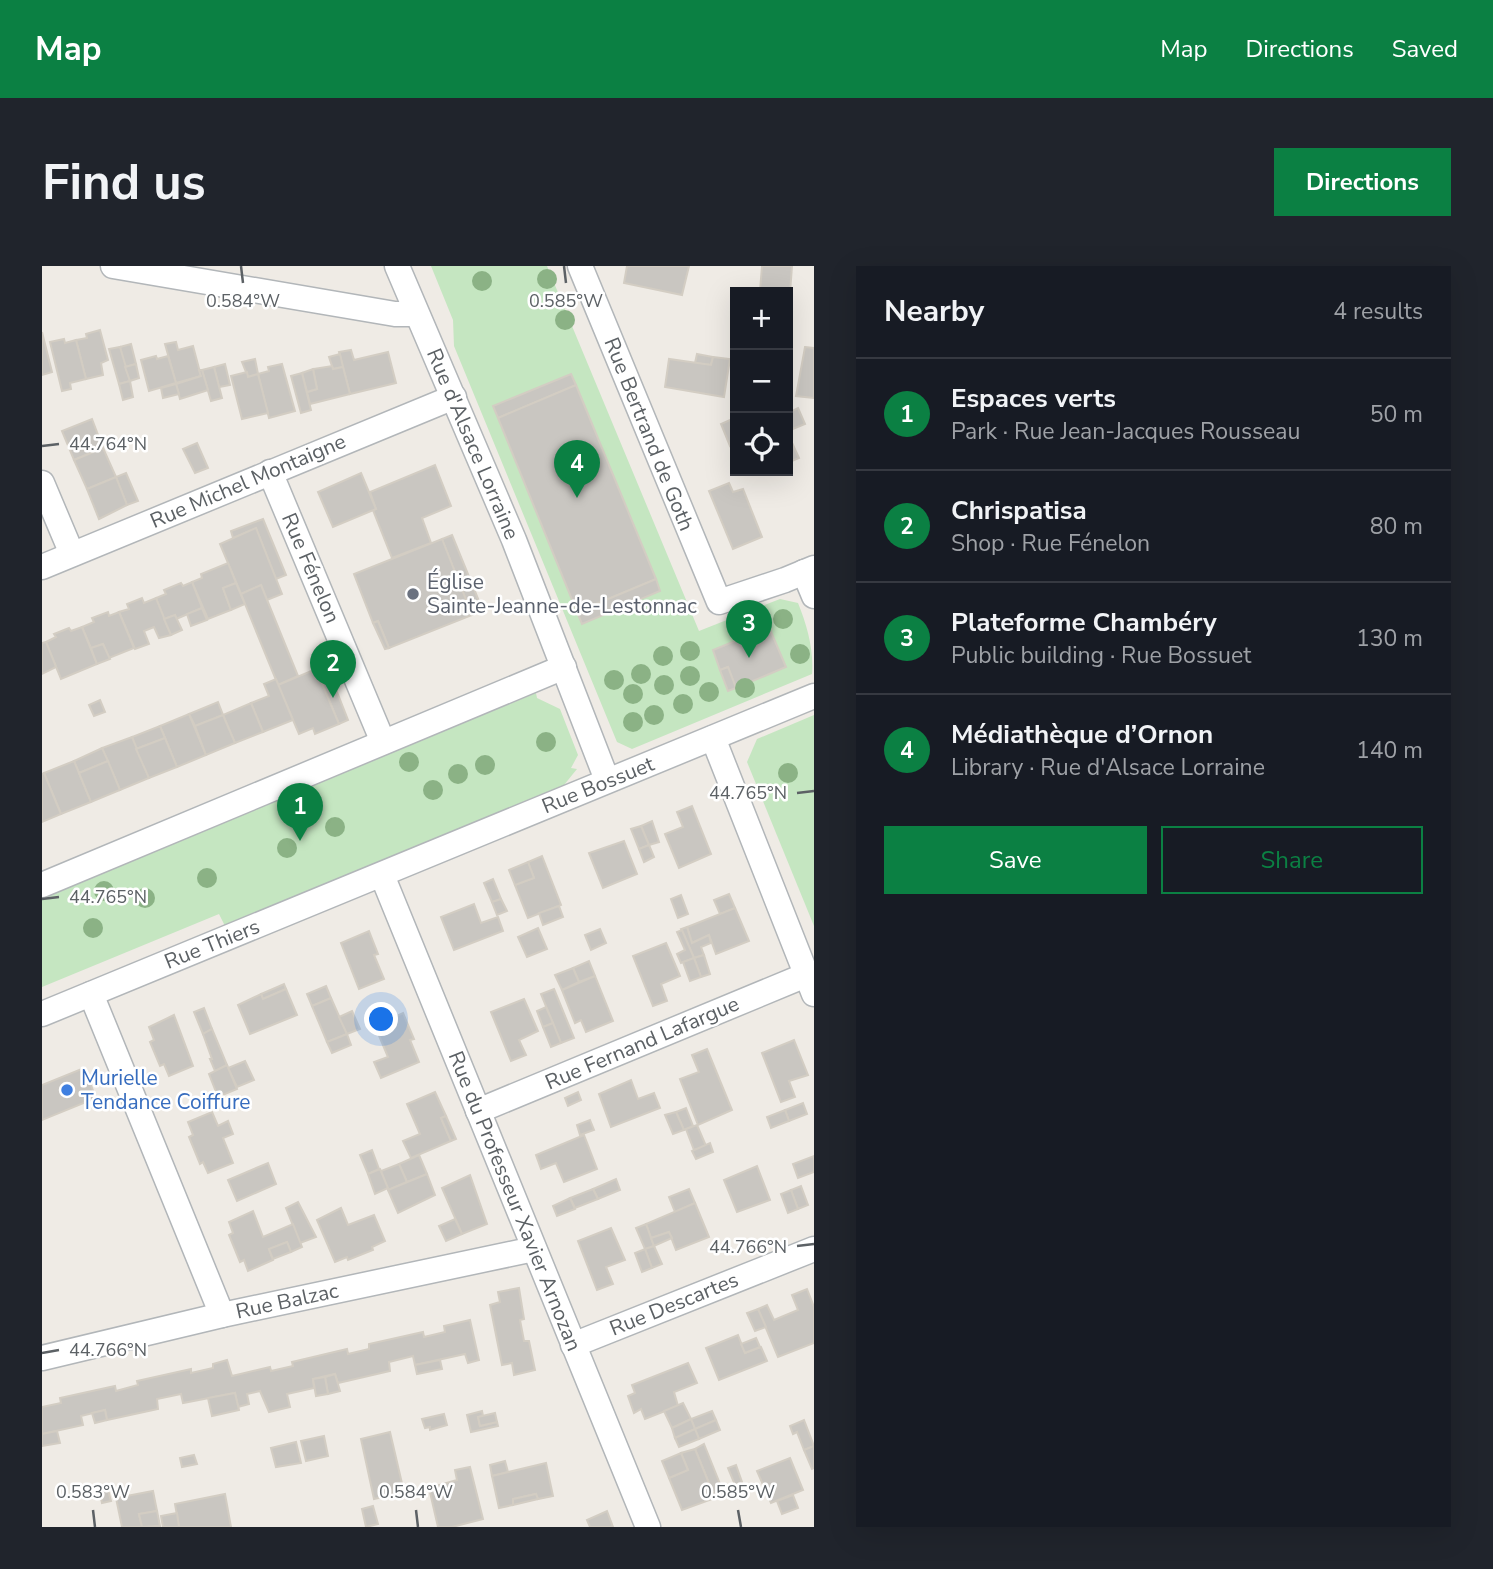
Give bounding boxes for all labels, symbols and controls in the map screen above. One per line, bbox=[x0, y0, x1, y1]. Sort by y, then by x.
text: Map bbox=[35, 27, 102, 72]
text: Map bbox=[1160, 33, 1207, 65]
text: Directions bbox=[1245, 33, 1354, 65]
text: Saved bbox=[1392, 33, 1458, 65]
button: Directions bbox=[1274, 148, 1451, 216]
text: Find us bbox=[42, 149, 206, 216]
map controls bbox=[730, 287, 793, 476]
button: + bbox=[730, 287, 793, 350]
text: 0.584°W bbox=[206, 289, 280, 313]
text: 0.585°W bbox=[529, 289, 603, 313]
text: Nearby bbox=[884, 291, 984, 332]
text: 4 results bbox=[1333, 296, 1423, 327]
street label: Rue Bertrand de Goth bbox=[597, 333, 701, 535]
street label: Rue d'Alsace Lorraine bbox=[420, 344, 526, 544]
button: − bbox=[730, 350, 793, 413]
text: Espaces verts bbox=[951, 381, 1116, 416]
text: 1 bbox=[900, 399, 914, 430]
text: 50 m bbox=[1370, 399, 1423, 430]
button: locate bbox=[730, 413, 793, 476]
text: Park · Rue Jean-Jacques Rousseau bbox=[951, 416, 1300, 447]
street label: Rue Michel Montaigne bbox=[146, 427, 350, 535]
text: 44.764°N bbox=[69, 432, 147, 456]
pin: 4 bbox=[554, 440, 600, 498]
text: Chrispatisa bbox=[951, 493, 1087, 528]
street label: Rue Fénelon bbox=[275, 508, 347, 628]
text: 2 bbox=[900, 511, 914, 542]
text: 80 m bbox=[1370, 511, 1423, 542]
text: Shop · Rue Fénelon bbox=[951, 528, 1150, 559]
place label: Église Sainte-Jeanne-de-Lestonnac bbox=[427, 568, 697, 620]
marker: Église Sainte-Jeanne-de-Lestonnac bbox=[405, 586, 421, 602]
pin: 3 bbox=[726, 600, 772, 658]
text: Plateforme Chambéry bbox=[951, 605, 1217, 640]
text: 3 bbox=[900, 623, 914, 654]
text: 130 m bbox=[1356, 623, 1423, 654]
pin: 2 bbox=[310, 640, 356, 698]
text: Public building · Rue Bossuet bbox=[951, 640, 1251, 671]
text: Médiathèque d’Ornon bbox=[951, 717, 1213, 752]
text: 4 bbox=[900, 735, 914, 766]
text: 140 m bbox=[1356, 735, 1423, 766]
street label: Rue Bossuet bbox=[538, 750, 659, 820]
text: Library · Rue d'Alsace Lorraine bbox=[951, 752, 1265, 783]
text: 44.765°N bbox=[709, 781, 787, 805]
pin: 1 bbox=[277, 783, 323, 841]
button: Save bbox=[884, 826, 1147, 894]
button: Share bbox=[1161, 826, 1423, 894]
text: 44.765°N bbox=[69, 885, 147, 909]
street label: Rue Thiers bbox=[160, 912, 264, 976]
street label: Rue Fernand Lafargue bbox=[541, 989, 743, 1097]
your location bbox=[364, 1002, 398, 1036]
street label: Rue du Professeur Xavier Arnozan bbox=[442, 1047, 588, 1355]
place label: Murielle Tendance Coiffure bbox=[81, 1064, 250, 1116]
marker: Murielle Tendance Coiffure bbox=[59, 1082, 75, 1098]
text: 44.766°N bbox=[709, 1235, 787, 1259]
street label: Rue Descartes bbox=[605, 1265, 743, 1343]
street label: Rue Balzac bbox=[233, 1276, 341, 1326]
text: 44.766°N bbox=[69, 1338, 147, 1362]
text: 0.583°W bbox=[56, 1480, 130, 1504]
text: 0.584°W bbox=[379, 1480, 453, 1504]
text: 0.585°W bbox=[701, 1480, 775, 1504]

